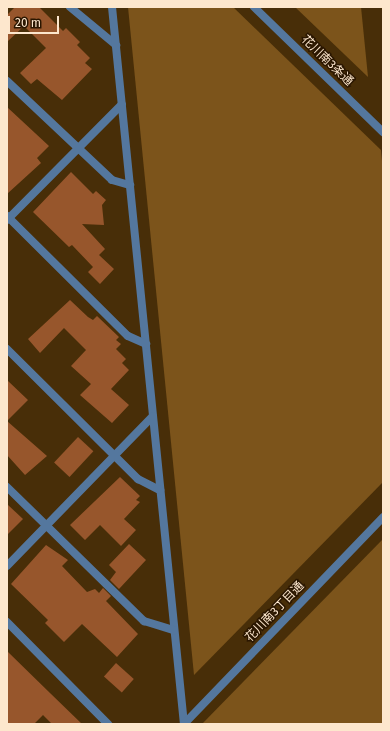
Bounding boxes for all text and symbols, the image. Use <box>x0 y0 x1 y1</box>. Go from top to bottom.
scale bar <box>10 8 61 34</box>
text: 20 m <box>15 16 41 30</box>
street label: 花川南3条通 <box>298 33 356 89</box>
street label: 花川南3丁目通 <box>243 579 307 645</box>

